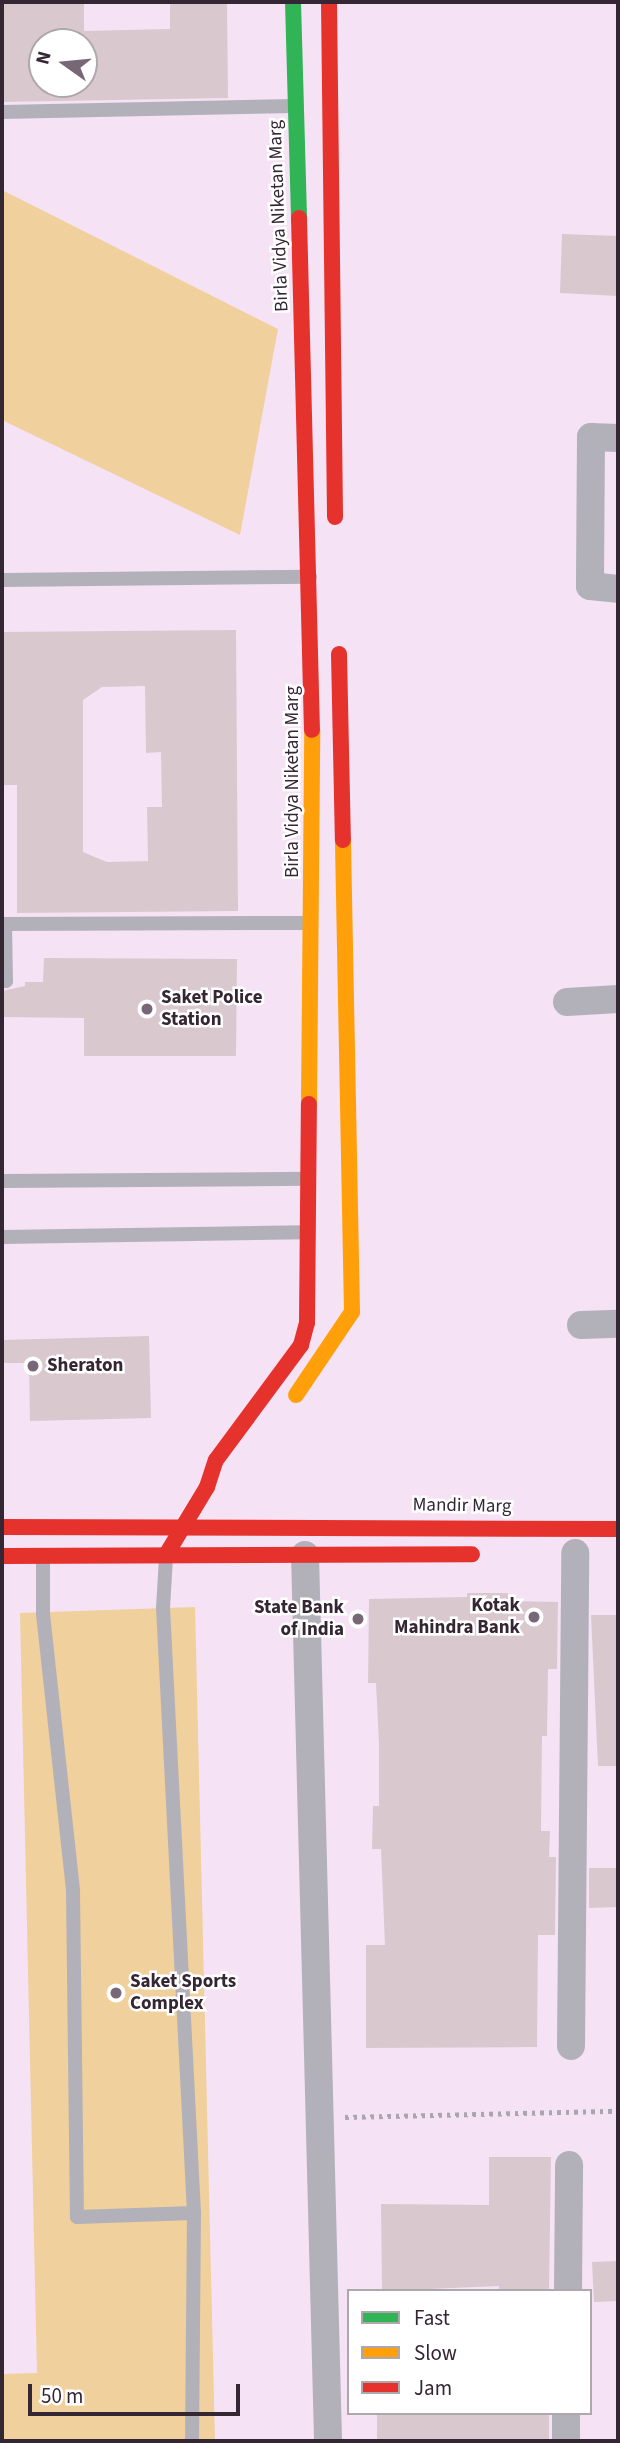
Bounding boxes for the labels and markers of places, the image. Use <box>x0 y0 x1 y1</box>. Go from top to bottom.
place label: Saket Police Station <box>161 987 263 1031</box>
marker: Saket Police Station <box>139 1001 155 1017</box>
place label: Sheraton <box>47 1355 123 1377</box>
marker: Sheraton <box>25 1358 41 1374</box>
place label: Kotak Mahindra Bank <box>394 1595 520 1639</box>
place label: State Bank of India <box>254 1597 344 1641</box>
marker: Kotak Mahindra Bank <box>526 1609 542 1625</box>
marker: State Bank of India <box>350 1611 366 1627</box>
place label: Saket Sports Complex <box>130 1971 236 2015</box>
marker: Saket Sports Complex <box>108 1985 124 2001</box>

